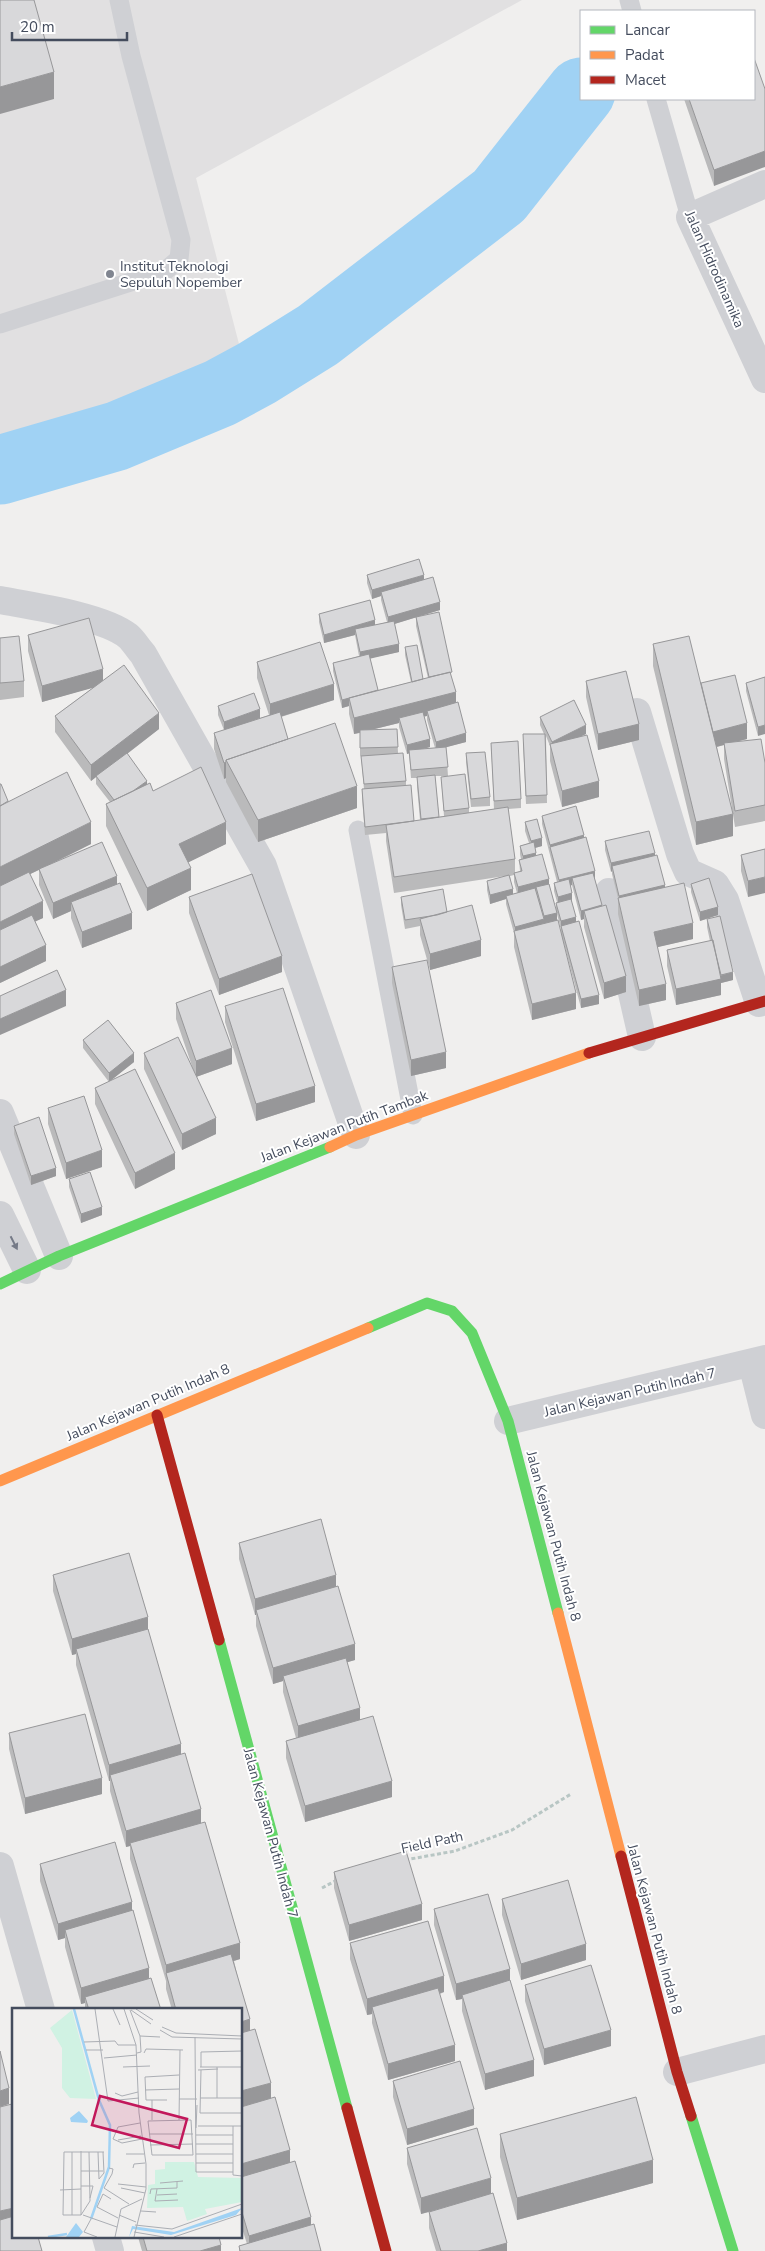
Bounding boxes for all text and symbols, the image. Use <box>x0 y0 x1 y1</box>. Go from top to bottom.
scale bar <box>12 10 128 42</box>
legend <box>580 10 755 100</box>
text: 20 m <box>20 17 55 37</box>
text: Lancar <box>625 20 670 40</box>
text: Padat <box>625 45 665 65</box>
text: Macet <box>625 70 667 90</box>
street label: Jalan Hidrodinamika <box>680 207 749 331</box>
place label: Institut Teknologi Sepuluh Nopember <box>120 257 242 292</box>
marker: Institut Teknologi Sepuluh Nopember <box>104 268 116 280</box>
street label: Jalan Kejawan Putih Tambak <box>257 1085 432 1168</box>
one-way arrow <box>10 1236 18 1250</box>
street label: Jalan Kejawan Putih Indah 8 <box>63 1359 233 1446</box>
street label: Jalan Kejawan Putih Indah 7 <box>541 1363 718 1422</box>
street label: Jalan Kejawan Putih Indah 8 <box>521 1448 585 1623</box>
street label: Jalan Kejawan Putih Indah 7 <box>238 1745 302 1920</box>
street label: Field Path <box>399 1827 465 1858</box>
street label: Jalan Kejawan Putih Indah 8 <box>622 1841 686 2016</box>
inset map <box>12 2008 242 2238</box>

